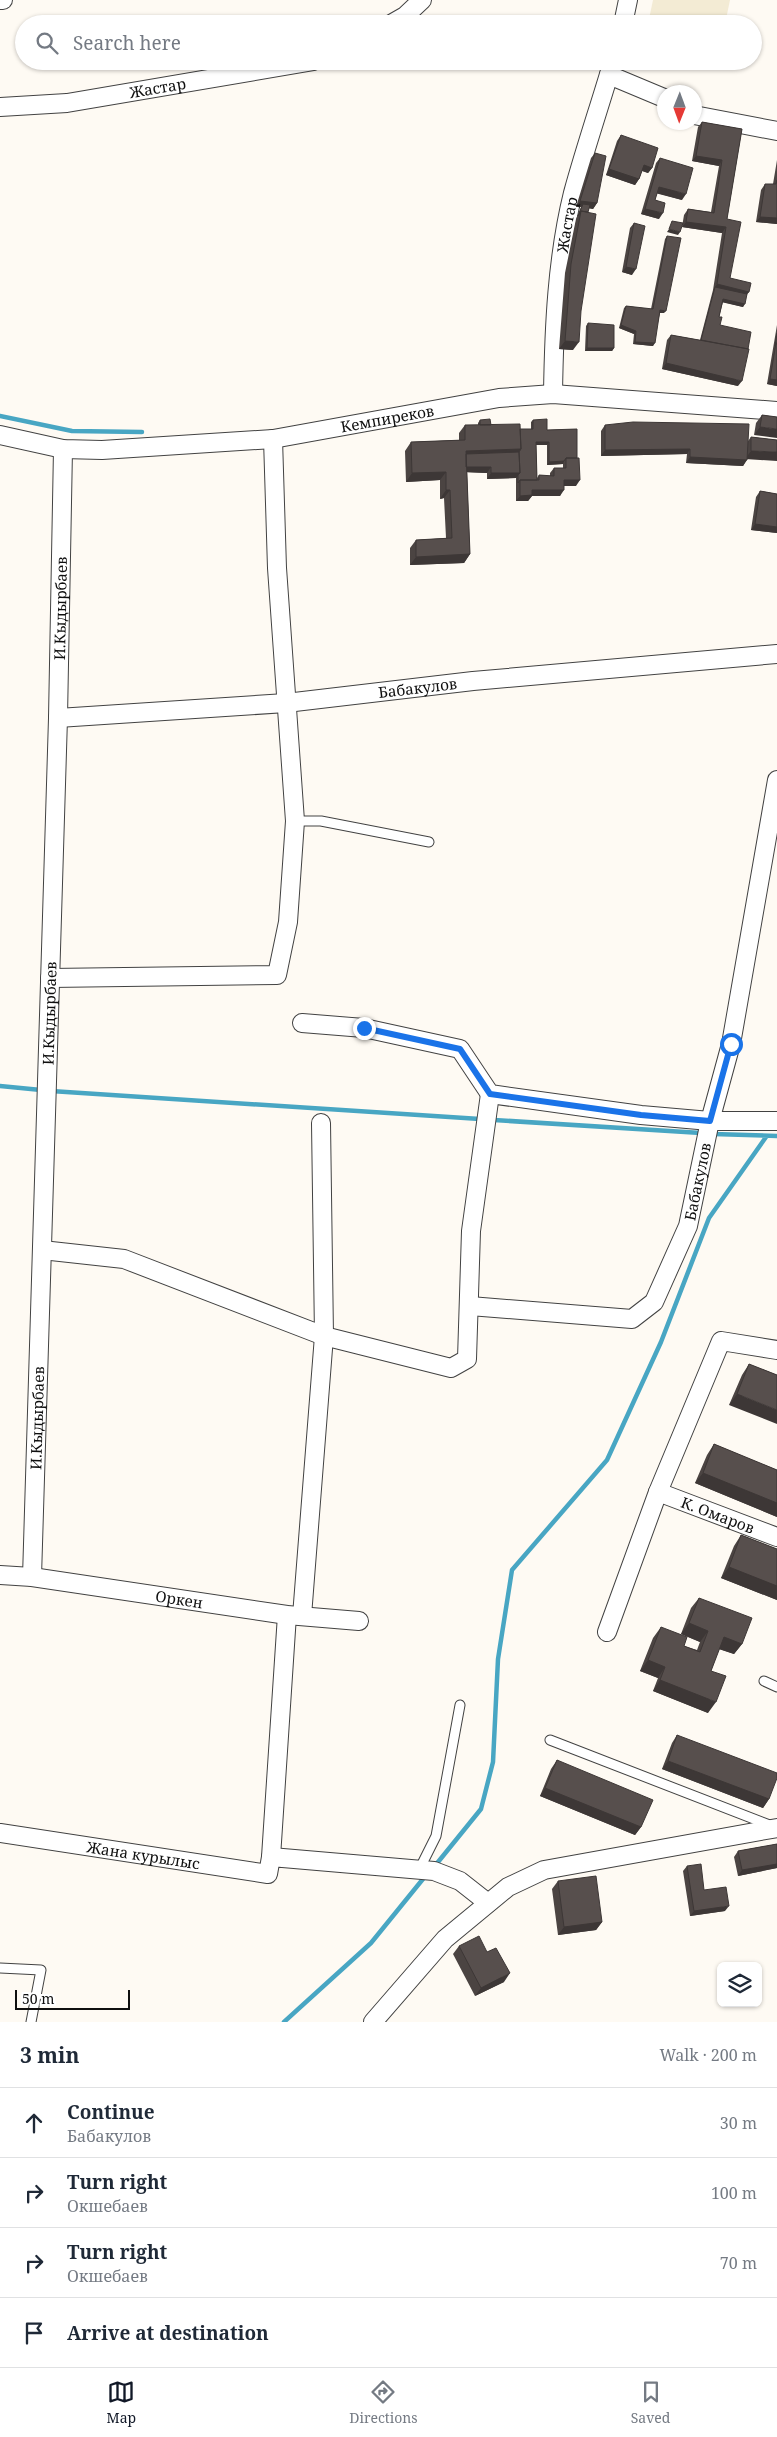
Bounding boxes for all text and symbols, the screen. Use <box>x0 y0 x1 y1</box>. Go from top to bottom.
search box <box>15 15 762 70</box>
icon: search <box>33 29 61 57</box>
text: Search here <box>73 30 181 56</box>
street label: Жастар <box>127 73 187 102</box>
north arrow <box>657 85 702 130</box>
street label: Жастар <box>552 195 582 255</box>
street label: Кемпиреков <box>339 400 435 437</box>
street label: И.Кыдырбаев <box>49 556 71 660</box>
street label: Бабакулов <box>377 673 458 702</box>
street label: И.Кыдырбаев <box>38 961 61 1065</box>
route end <box>353 1017 376 1040</box>
route start <box>720 1033 743 1056</box>
street label: Бабакулов <box>679 1141 715 1222</box>
street label: И.Кыдырбаев <box>25 1366 48 1470</box>
street label: К. Омаров <box>678 1492 757 1538</box>
street label: Оркен <box>154 1586 204 1612</box>
street label: Жана курылыс <box>84 1836 201 1873</box>
map controls <box>717 1962 762 2007</box>
button: layers <box>717 1962 762 2007</box>
scale bar <box>15 1987 130 2010</box>
text: 50 m <box>22 1989 55 2008</box>
text: 3 min <box>20 2041 79 2069</box>
text: Walk · 200 m <box>660 2044 757 2066</box>
text: Continue <box>67 2099 155 2125</box>
icon: ahead <box>20 2109 48 2137</box>
text: 30 m <box>720 2112 757 2134</box>
text: Бабакулов <box>67 2125 151 2147</box>
text: Turn right <box>67 2169 167 2195</box>
icon: right <box>20 2179 48 2207</box>
text: 100 m <box>711 2182 757 2204</box>
text: Окшебаев <box>67 2195 148 2217</box>
text: Turn right <box>67 2239 167 2265</box>
icon: right <box>20 2249 48 2277</box>
text: 70 m <box>720 2252 757 2274</box>
text: Окшебаев <box>67 2265 148 2287</box>
icon: arrive <box>20 2319 48 2347</box>
text: Arrive at destination <box>67 2320 269 2346</box>
tab: Map <box>107 2378 136 2427</box>
tab: Directions <box>349 2378 418 2427</box>
tab: Saved <box>631 2378 670 2427</box>

